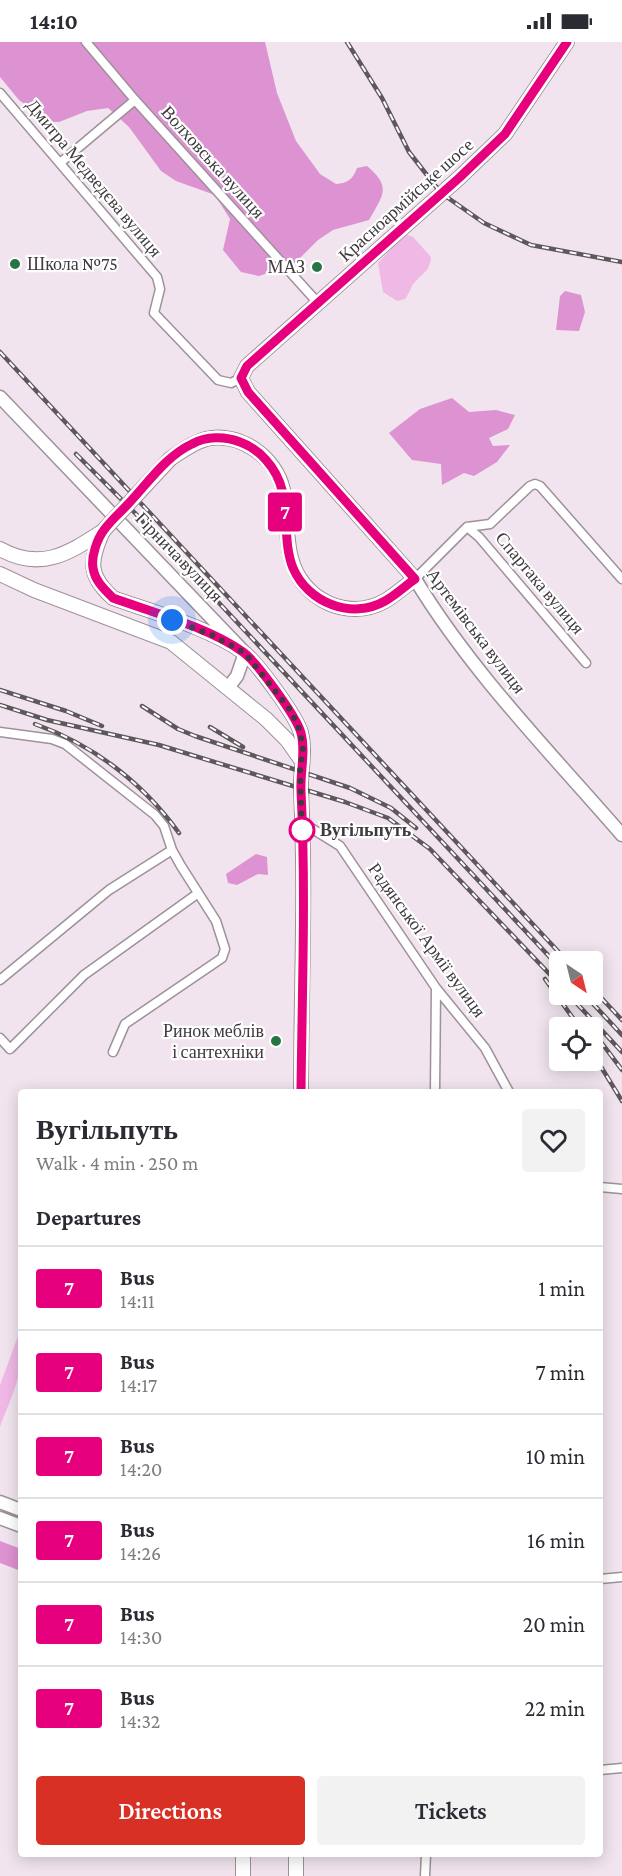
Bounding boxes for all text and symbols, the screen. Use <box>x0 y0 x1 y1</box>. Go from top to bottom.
text: 14:10 <box>30 9 78 34</box>
street label: Дмитра Медведєва вулиця <box>22 95 166 261</box>
street label: Волховська вулиця <box>157 102 269 222</box>
street label: Красноармійське шосе <box>335 134 477 266</box>
place label: Школа №75 <box>27 254 118 274</box>
marker: Школа №75 <box>8 257 22 271</box>
place label: МАЗ <box>267 257 305 277</box>
marker: МАЗ <box>310 260 324 274</box>
line badge: 7 <box>266 492 304 532</box>
text: 7 <box>280 500 290 524</box>
street label: Гірнича вулиця <box>131 508 227 606</box>
street label: Спартака вулиця <box>492 528 588 638</box>
street label: Артемівська вулиця <box>423 565 529 697</box>
your location <box>157 605 187 635</box>
marker: Вугільпуть <box>289 817 315 843</box>
place label: Вугільпуть <box>320 820 412 840</box>
street label: Радянської Армії вулиця <box>364 859 490 1021</box>
north arrow <box>549 951 603 1005</box>
map controls <box>549 951 603 1071</box>
button: locate <box>549 1017 603 1071</box>
place label: Ринок меблів і сантехніки <box>163 1021 264 1062</box>
marker: Ринок меблів і сантехніки <box>269 1034 283 1048</box>
button: heart <box>522 1109 585 1172</box>
text: Вугільпуть <box>36 1114 178 1145</box>
text: Walk · 4 min · 250 m <box>36 1152 198 1174</box>
text: Departures <box>36 1205 141 1230</box>
text: Bus <box>120 1265 154 1290</box>
text: 7 <box>64 1276 74 1300</box>
text: 1 min <box>538 1276 585 1301</box>
text: 14:11 <box>120 1290 155 1312</box>
text: Bus <box>120 1349 154 1374</box>
text: 7 <box>64 1360 74 1384</box>
text: 7 min <box>535 1360 585 1385</box>
text: 14:17 <box>120 1374 157 1396</box>
text: Bus <box>120 1433 154 1458</box>
text: 7 <box>64 1444 74 1468</box>
text: 10 min <box>526 1444 585 1469</box>
text: 14:20 <box>120 1458 162 1480</box>
text: Bus <box>120 1517 154 1542</box>
text: 7 <box>64 1528 74 1552</box>
text: 16 min <box>527 1528 585 1553</box>
text: 14:26 <box>120 1542 161 1564</box>
text: Bus <box>120 1601 154 1626</box>
text: 7 <box>64 1612 74 1636</box>
text: 20 min <box>523 1612 585 1637</box>
text: 14:30 <box>120 1626 162 1648</box>
text: Bus <box>120 1685 154 1710</box>
text: 7 <box>64 1696 74 1720</box>
text: 22 min <box>525 1696 585 1721</box>
text: 14:32 <box>120 1710 160 1732</box>
button: Directions <box>36 1776 305 1845</box>
button: Tickets <box>317 1776 585 1845</box>

